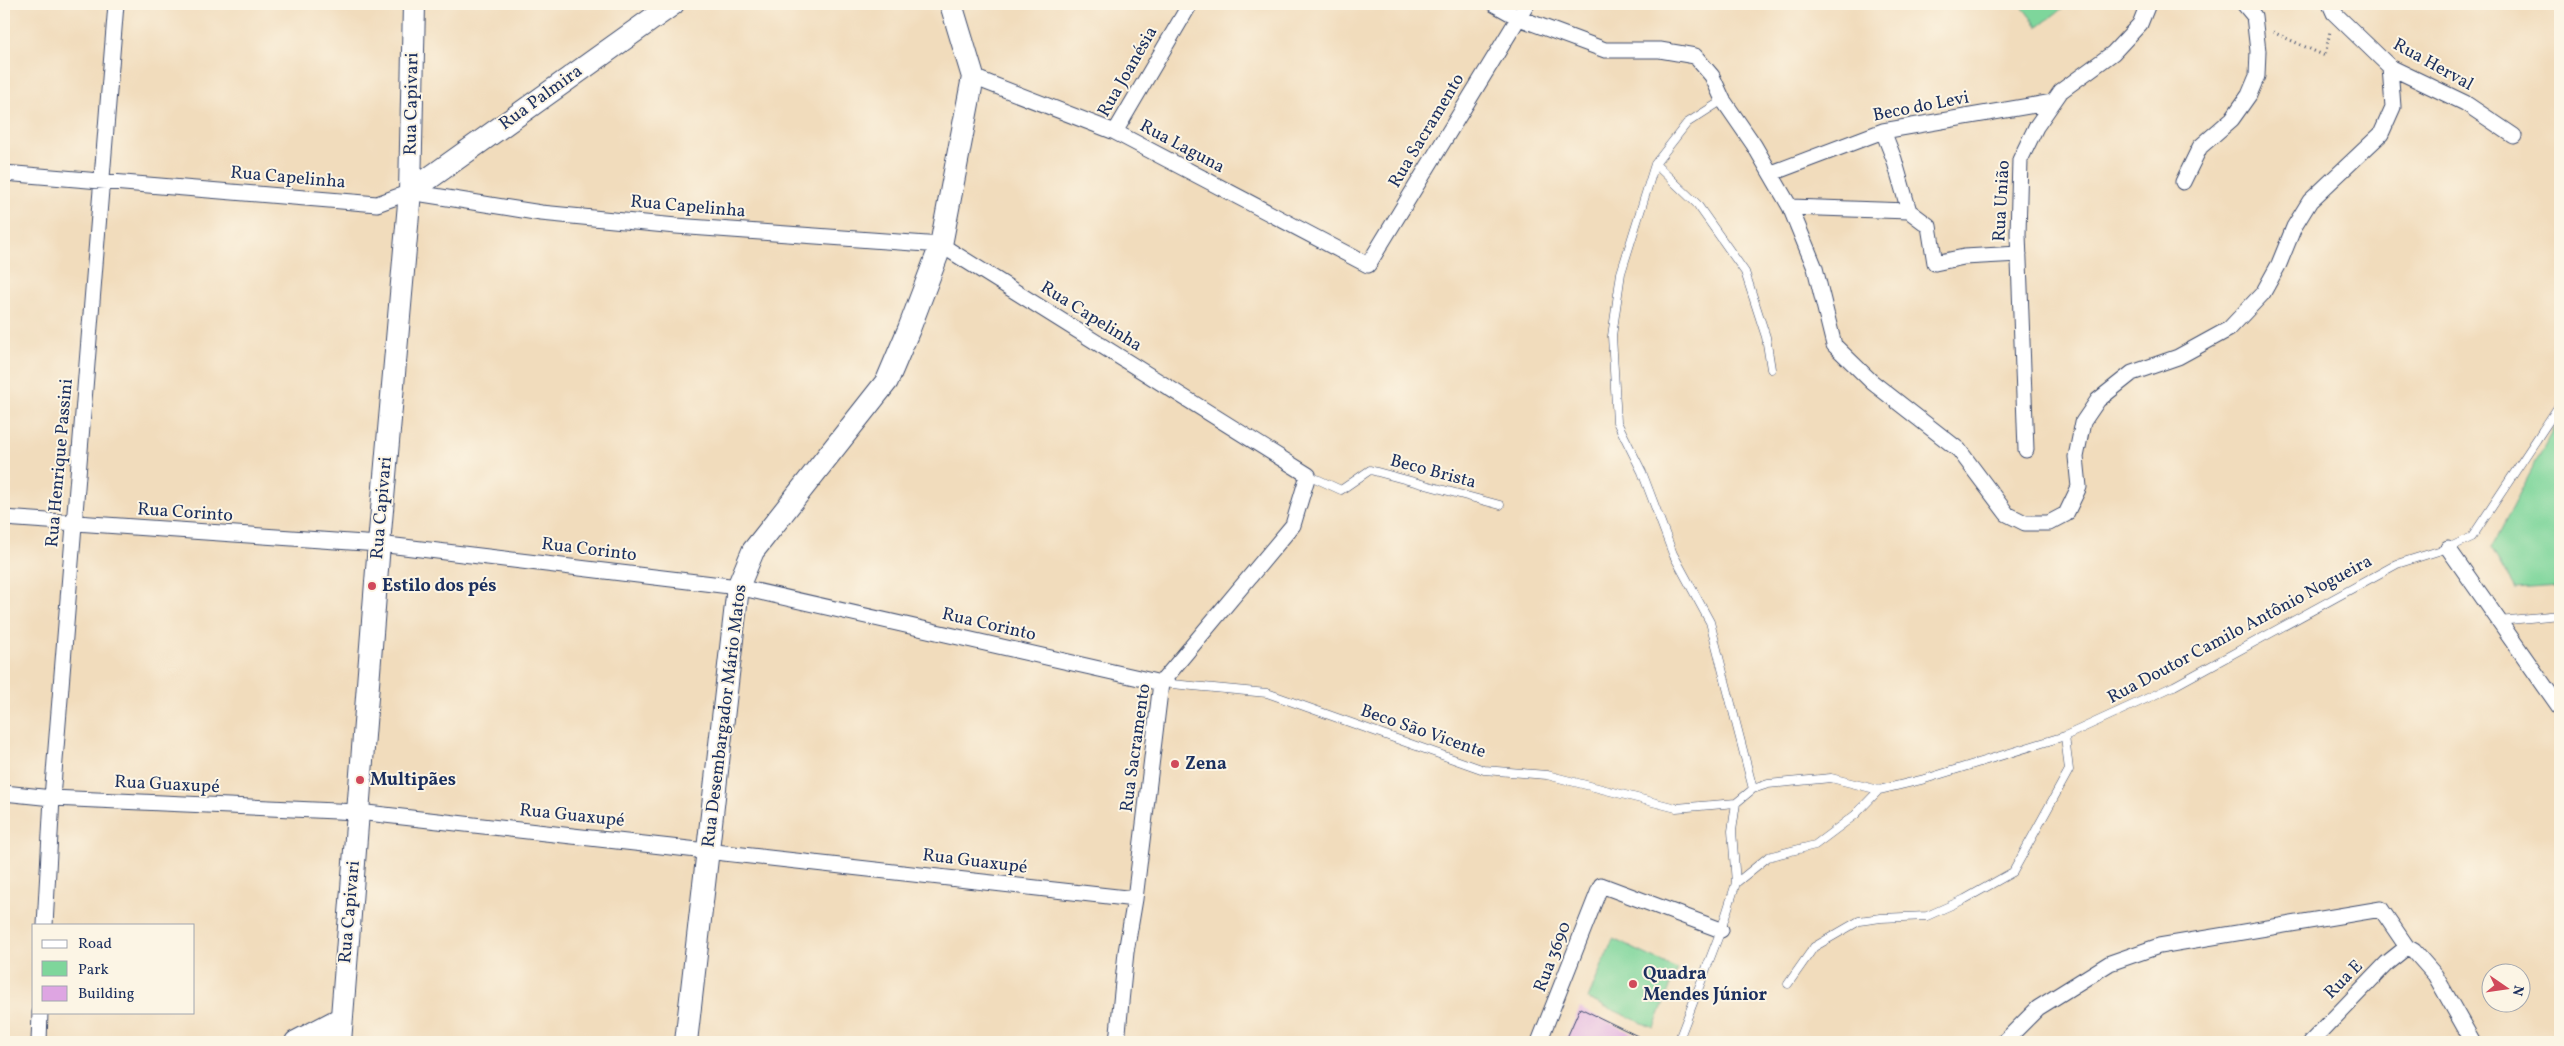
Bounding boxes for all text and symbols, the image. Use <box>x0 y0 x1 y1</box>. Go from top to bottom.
street label: Rua Joanésia <box>1092 22 1164 122</box>
street label: Rua Herval <box>2388 33 2478 97</box>
street label: Rua Capivari <box>399 52 425 156</box>
street label: Rua Palmira <box>494 59 588 137</box>
street label: Rua Sacramento <box>1383 69 1471 193</box>
street label: Beco do Levi <box>1871 85 1971 129</box>
street label: Rua Laguna <box>1135 114 1229 180</box>
street label: Rua União <box>1987 159 2017 243</box>
street label: Rua Capelinha <box>229 160 347 196</box>
street label: Rua Capelinha <box>629 189 747 225</box>
street label: Rua Capelinha <box>1035 276 1147 358</box>
street label: Rua Henrique Passini <box>40 378 80 548</box>
street label: Beco Brista <box>1387 449 1479 495</box>
street label: Rua Capivari <box>365 456 399 560</box>
street label: Rua Corinto <box>136 497 234 529</box>
street label: Rua Corinto <box>540 532 638 568</box>
street label: Rua Doutor Camilo Antônio Nogueira <box>2103 549 2377 711</box>
place label: Estilo dos pés <box>382 574 497 599</box>
marker: Estilo dos pés <box>366 580 378 592</box>
street label: Rua Desembargador Mário Matos <box>696 583 754 849</box>
street label: Rua Corinto <box>940 602 1038 648</box>
street label: Rua Sacramento <box>1115 682 1157 814</box>
street label: Beco São Vicente <box>1357 699 1489 765</box>
place label: Zena <box>1185 752 1227 777</box>
marker: Zena <box>1169 758 1181 770</box>
place label: Multipães <box>370 768 456 793</box>
street label: Rua Guaxupé <box>114 770 220 800</box>
marker: Multipães <box>354 774 366 786</box>
street label: Rua Guaxupé <box>518 798 626 834</box>
street label: Rua Guaxupé <box>921 843 1029 881</box>
street label: Rua Capivari <box>333 860 367 964</box>
street label: Rua 3690 <box>1528 918 1578 996</box>
legend <box>32 924 195 1014</box>
text: Road <box>78 934 112 955</box>
street label: Rua E <box>2319 955 2369 1005</box>
text: Park <box>78 960 109 981</box>
place label: Quadra Mendes Júnior <box>1643 962 1768 1008</box>
north arrow <box>2482 964 2532 1014</box>
marker: Quadra Mendes Júnior <box>1627 978 1639 990</box>
text: N <box>2507 983 2528 998</box>
text: Building <box>78 984 135 1005</box>

